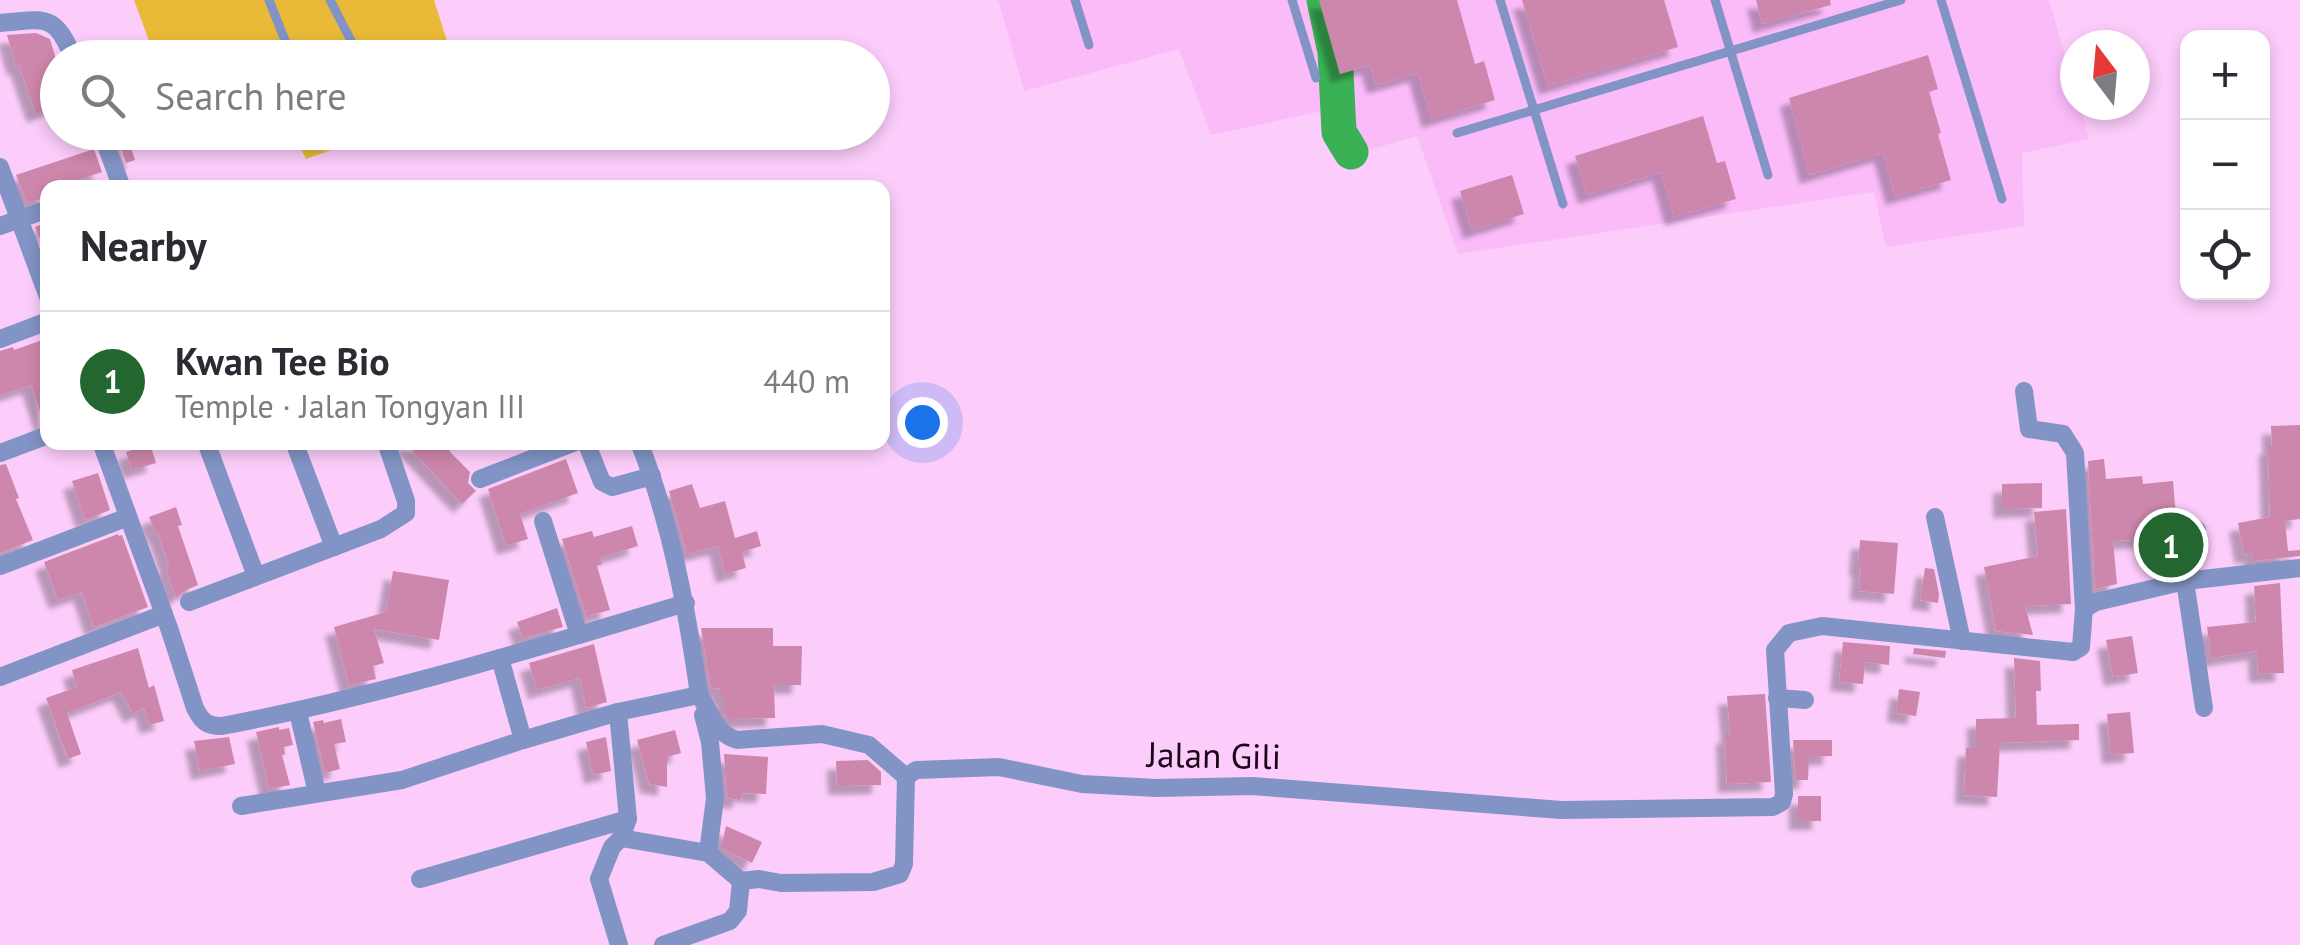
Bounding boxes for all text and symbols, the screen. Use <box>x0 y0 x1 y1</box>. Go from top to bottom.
north arrow <box>2060 30 2150 120</box>
map controls <box>2180 30 2270 300</box>
button: + <box>2180 30 2270 120</box>
search box <box>40 40 890 150</box>
icon: search <box>75 68 130 123</box>
text: Search here <box>155 71 347 120</box>
button: − <box>2180 120 2270 210</box>
button: locate <box>2180 210 2270 300</box>
text: Nearby <box>80 218 207 273</box>
text: Kwan Tee Bio <box>175 336 390 385</box>
text: 1 <box>103 360 122 402</box>
text: 440 m <box>763 360 850 402</box>
text: Temple · Jalan Tongyan III <box>175 385 525 427</box>
your location <box>897 397 948 448</box>
pin: 1 <box>2138 508 2204 582</box>
street label: Jalan Gili <box>1145 731 1281 779</box>

